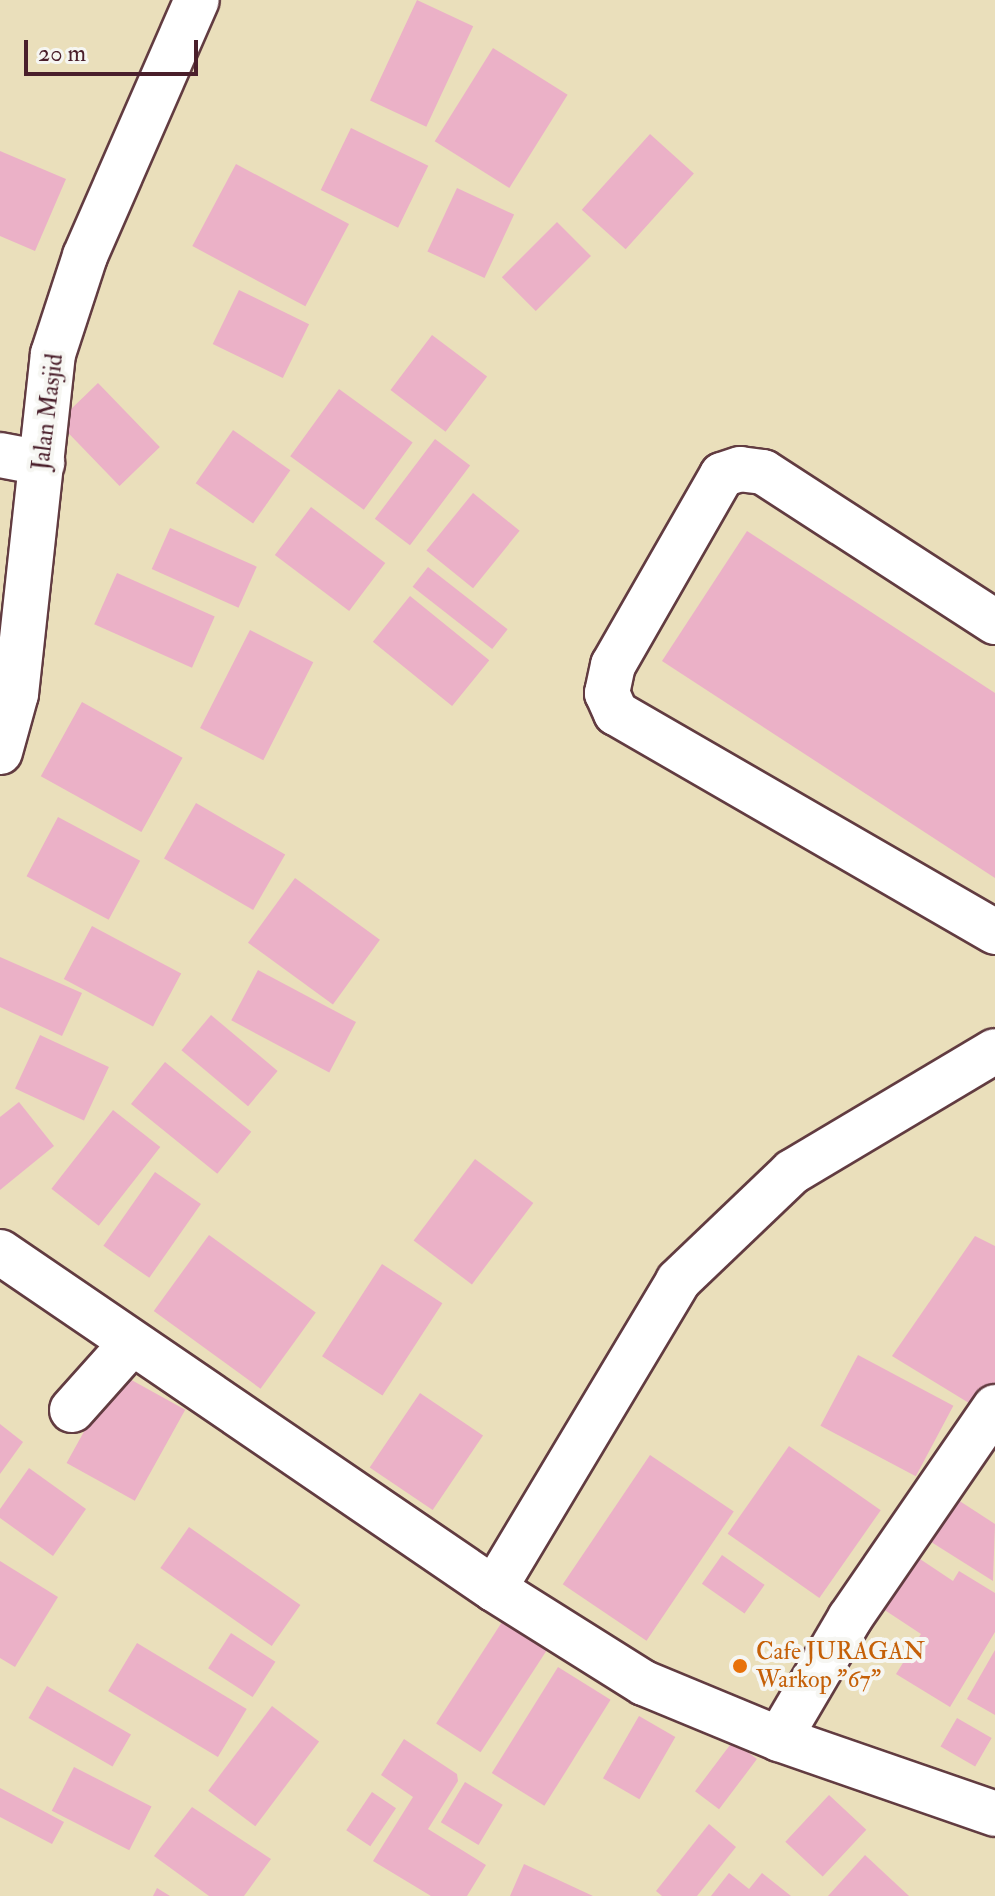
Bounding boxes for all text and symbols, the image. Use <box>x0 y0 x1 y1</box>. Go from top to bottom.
scale bar <box>28 24 202 74</box>
text: 20 m <box>38 38 86 69</box>
street label: Jalan Masjid <box>27 352 69 472</box>
place label: Cafe JURAGAN Warkop "67" <box>756 1638 925 1694</box>
marker: Cafe JURAGAN Warkop "67" <box>731 1657 749 1675</box>

